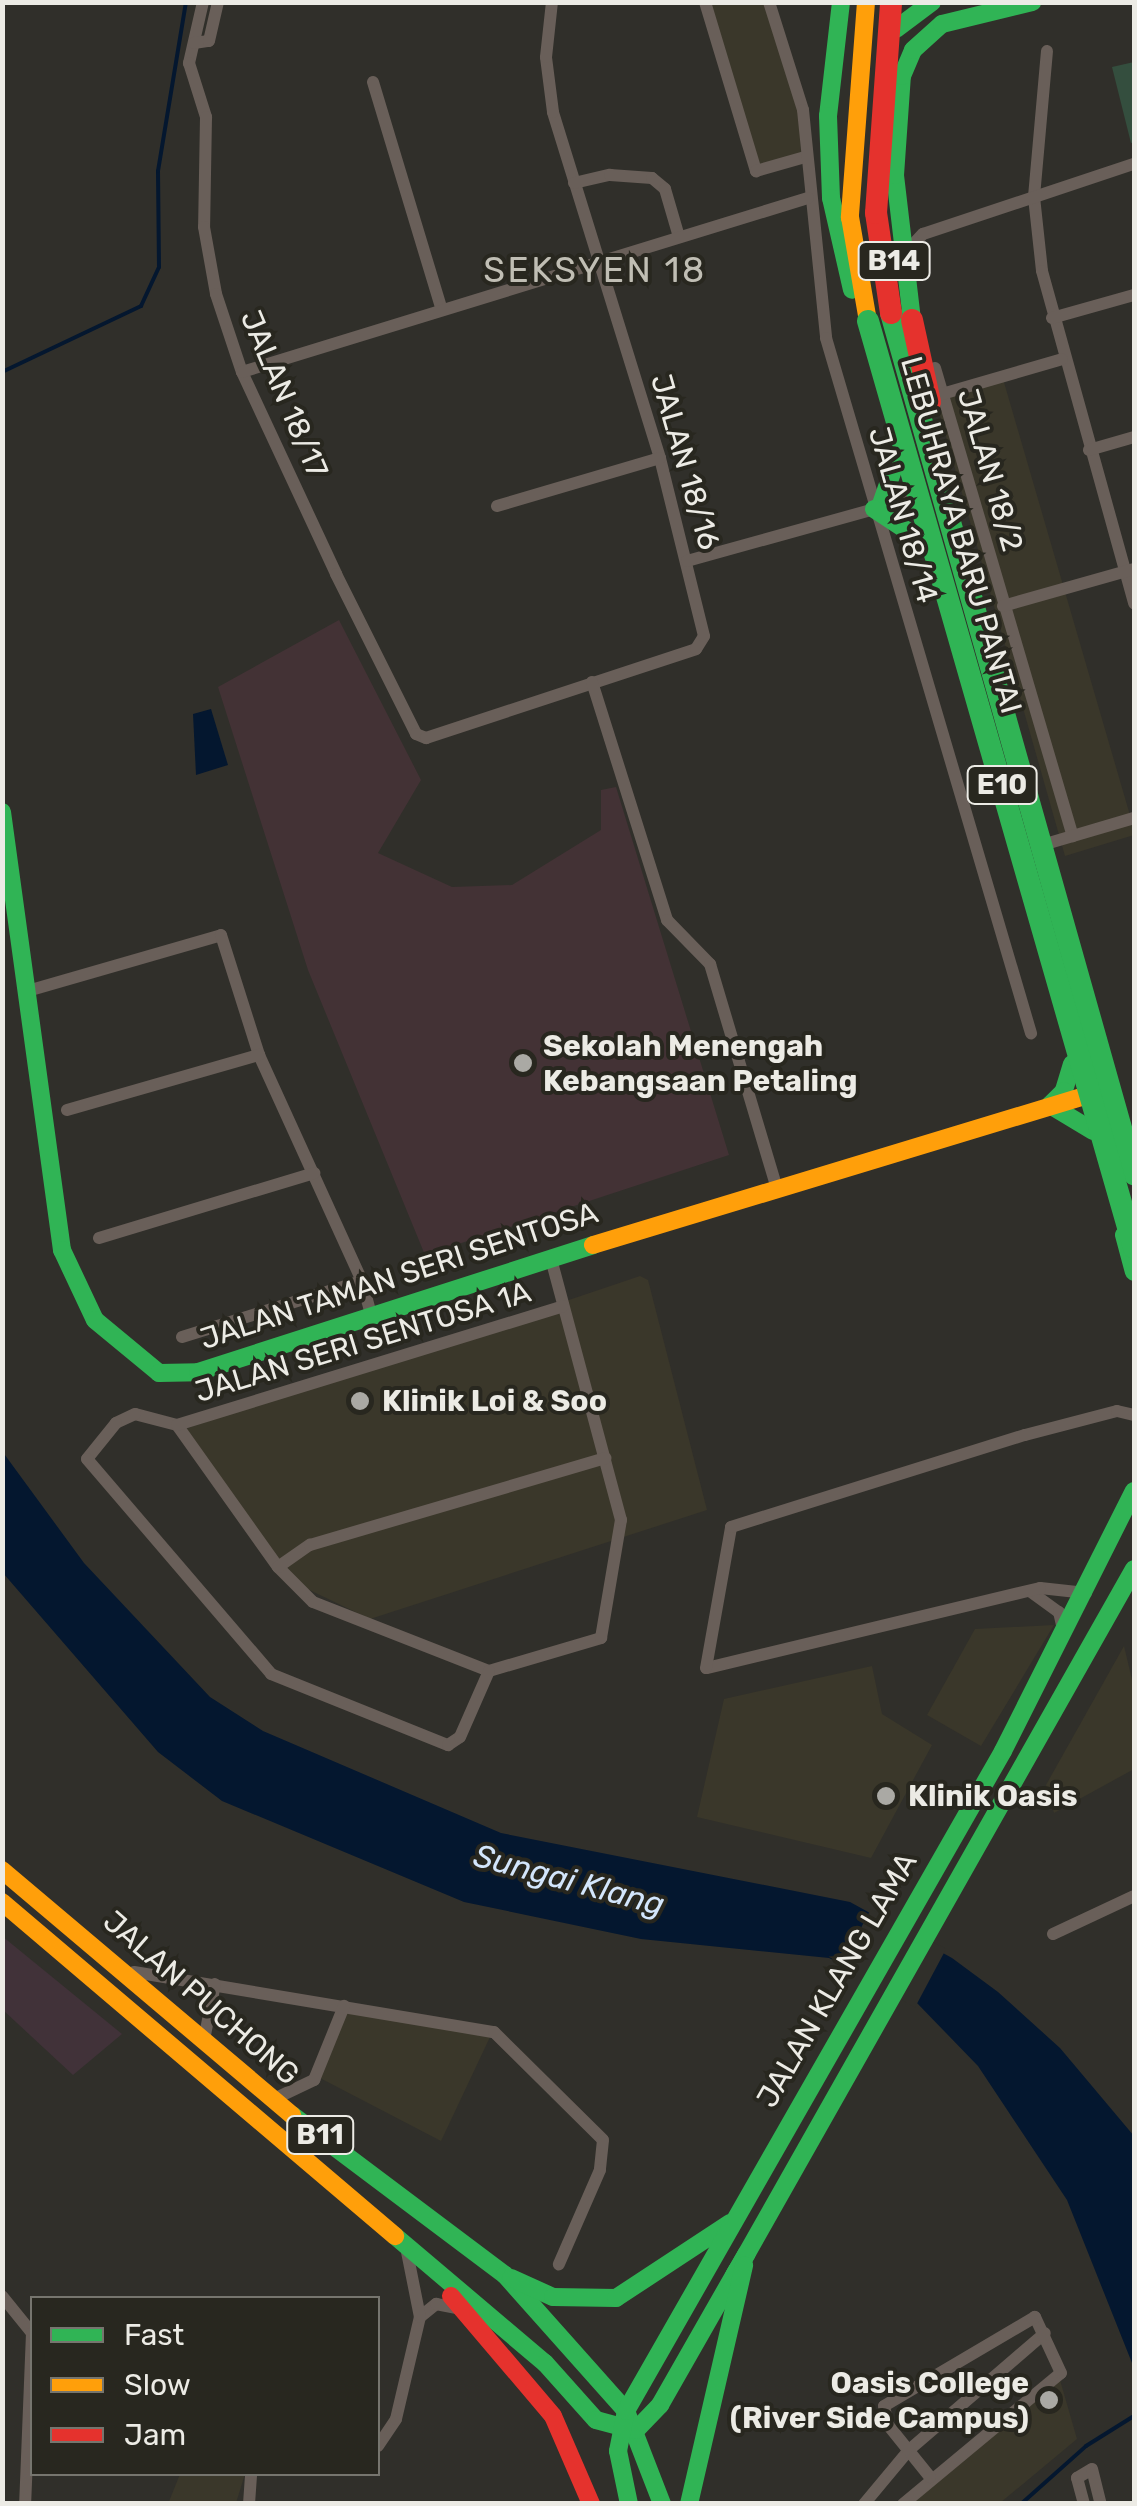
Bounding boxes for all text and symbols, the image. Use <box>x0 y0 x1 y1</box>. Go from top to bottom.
road number: B14 <box>856 238 932 284</box>
district label: SEKSYEN 18 <box>483 249 707 291</box>
street label: JALAN 18/17 <box>233 305 335 483</box>
street label: LEBUHRAYA BARU PANTAI <box>893 352 1029 718</box>
street label: JALAN 18/16 <box>643 370 727 554</box>
street label: JALAN 18/2 <box>950 385 1030 555</box>
street label: JALAN 18/14 <box>861 423 945 607</box>
road number: E10 <box>964 762 1040 808</box>
place label: Sekolah Menengah Kebangsaan Petaling <box>543 1028 858 1098</box>
marker: Sekolah Menengah Kebangsaan Petaling <box>512 1052 534 1074</box>
street label: JALAN TAMAN SERI SENTOSA <box>195 1195 603 1357</box>
street label: JALAN SERI SENTOSA 1A <box>191 1274 535 1410</box>
place label: Klinik Loi & Soo <box>382 1383 607 1419</box>
marker: Klinik Loi & Soo <box>347 1388 373 1414</box>
place label: Klinik Oasis <box>908 1778 1078 1814</box>
marker: Klinik Oasis <box>873 1783 899 1809</box>
water label: Sungai Klang <box>469 1836 669 1924</box>
street label: JALAN KLANG LAMA <box>749 1846 925 2114</box>
street label: JALAN PUCHONG <box>96 1903 306 2093</box>
road number: B11 <box>285 2112 355 2158</box>
legend <box>30 2296 380 2476</box>
text: Fast <box>124 2317 184 2353</box>
place label: Oasis College (River Side Campus) <box>729 2365 1029 2436</box>
text: Slow <box>124 2367 191 2403</box>
marker: Oasis College (River Side Campus) <box>1038 2389 1060 2411</box>
text: Jam <box>124 2417 186 2453</box>

